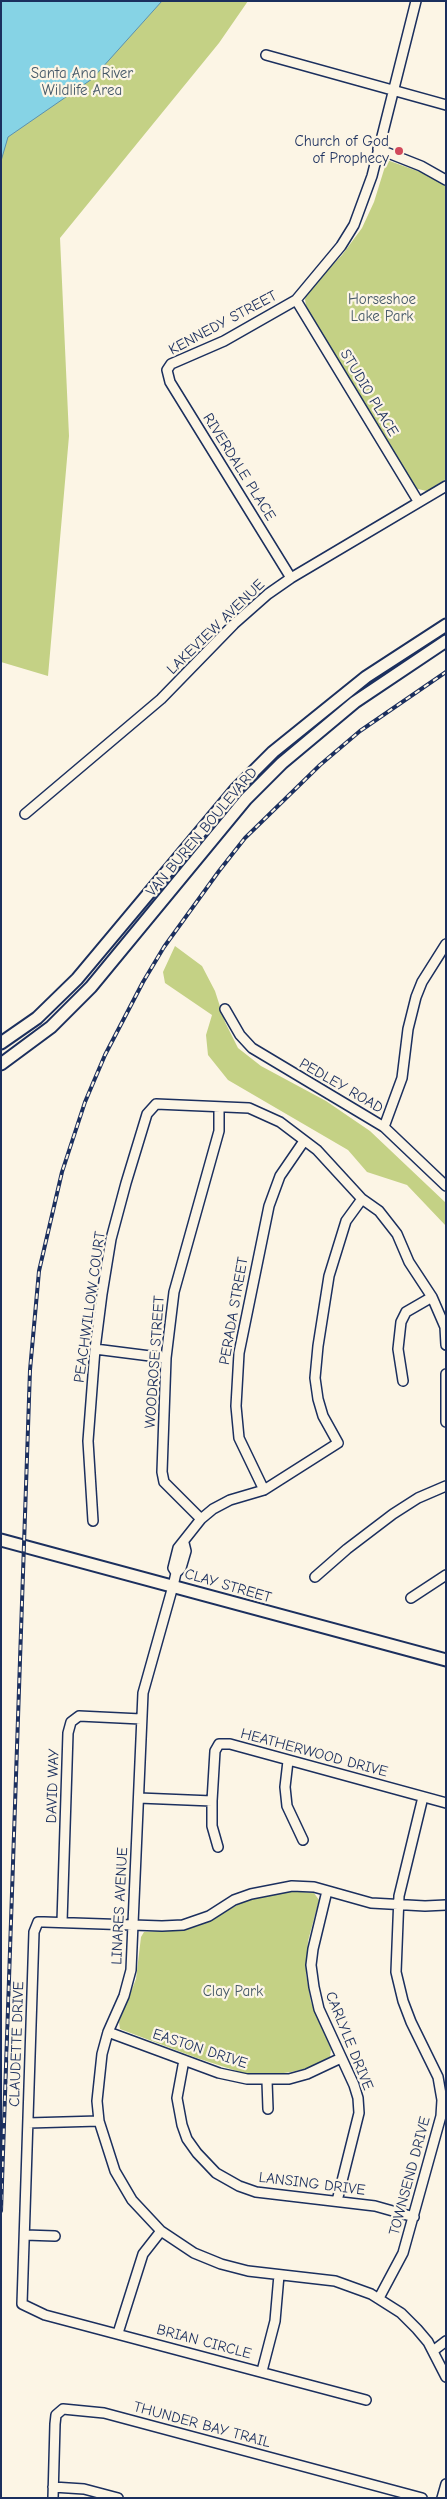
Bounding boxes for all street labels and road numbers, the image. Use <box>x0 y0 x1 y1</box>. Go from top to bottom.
street label: KENNEDY STREET <box>166 287 280 359</box>
street label: STUDIO PLACE <box>336 346 402 440</box>
street label: RIVERDALE PLACE <box>199 410 279 524</box>
street label: LAKEVIEW AVENUE <box>163 576 269 678</box>
street label: VAN BUREN BOULEVARD <box>143 764 261 900</box>
street label: PEDLEY ROAD <box>296 1055 386 1117</box>
street label: PEACHWILLOW COURT <box>70 1230 110 1384</box>
street label: PERADA STREET <box>216 1256 252 1366</box>
street label: WOODROSE STREET <box>141 1295 169 1429</box>
street label: CLAY STREET <box>183 1565 273 1607</box>
street label: HEATHERWOOD DRIVE <box>238 1725 390 1781</box>
street label: DAVID WAY <box>43 1748 63 1824</box>
street label: LINARES AVENUE <box>108 1847 132 1965</box>
street label: CLAUDETTE DRIVE <box>6 1981 28 2107</box>
street label: CARLYLE DRIVE <box>321 1989 377 2093</box>
street label: EASTON DRIVE <box>150 2025 250 2073</box>
street label: TOWNSEND DRIVE <box>385 2115 435 2237</box>
street label: LANSING DRIVE <box>258 2169 366 2199</box>
street label: BRIAN CIRCLE <box>155 2321 253 2363</box>
street label: THUNDER BAY TRAIL <box>131 2398 273 2452</box>

